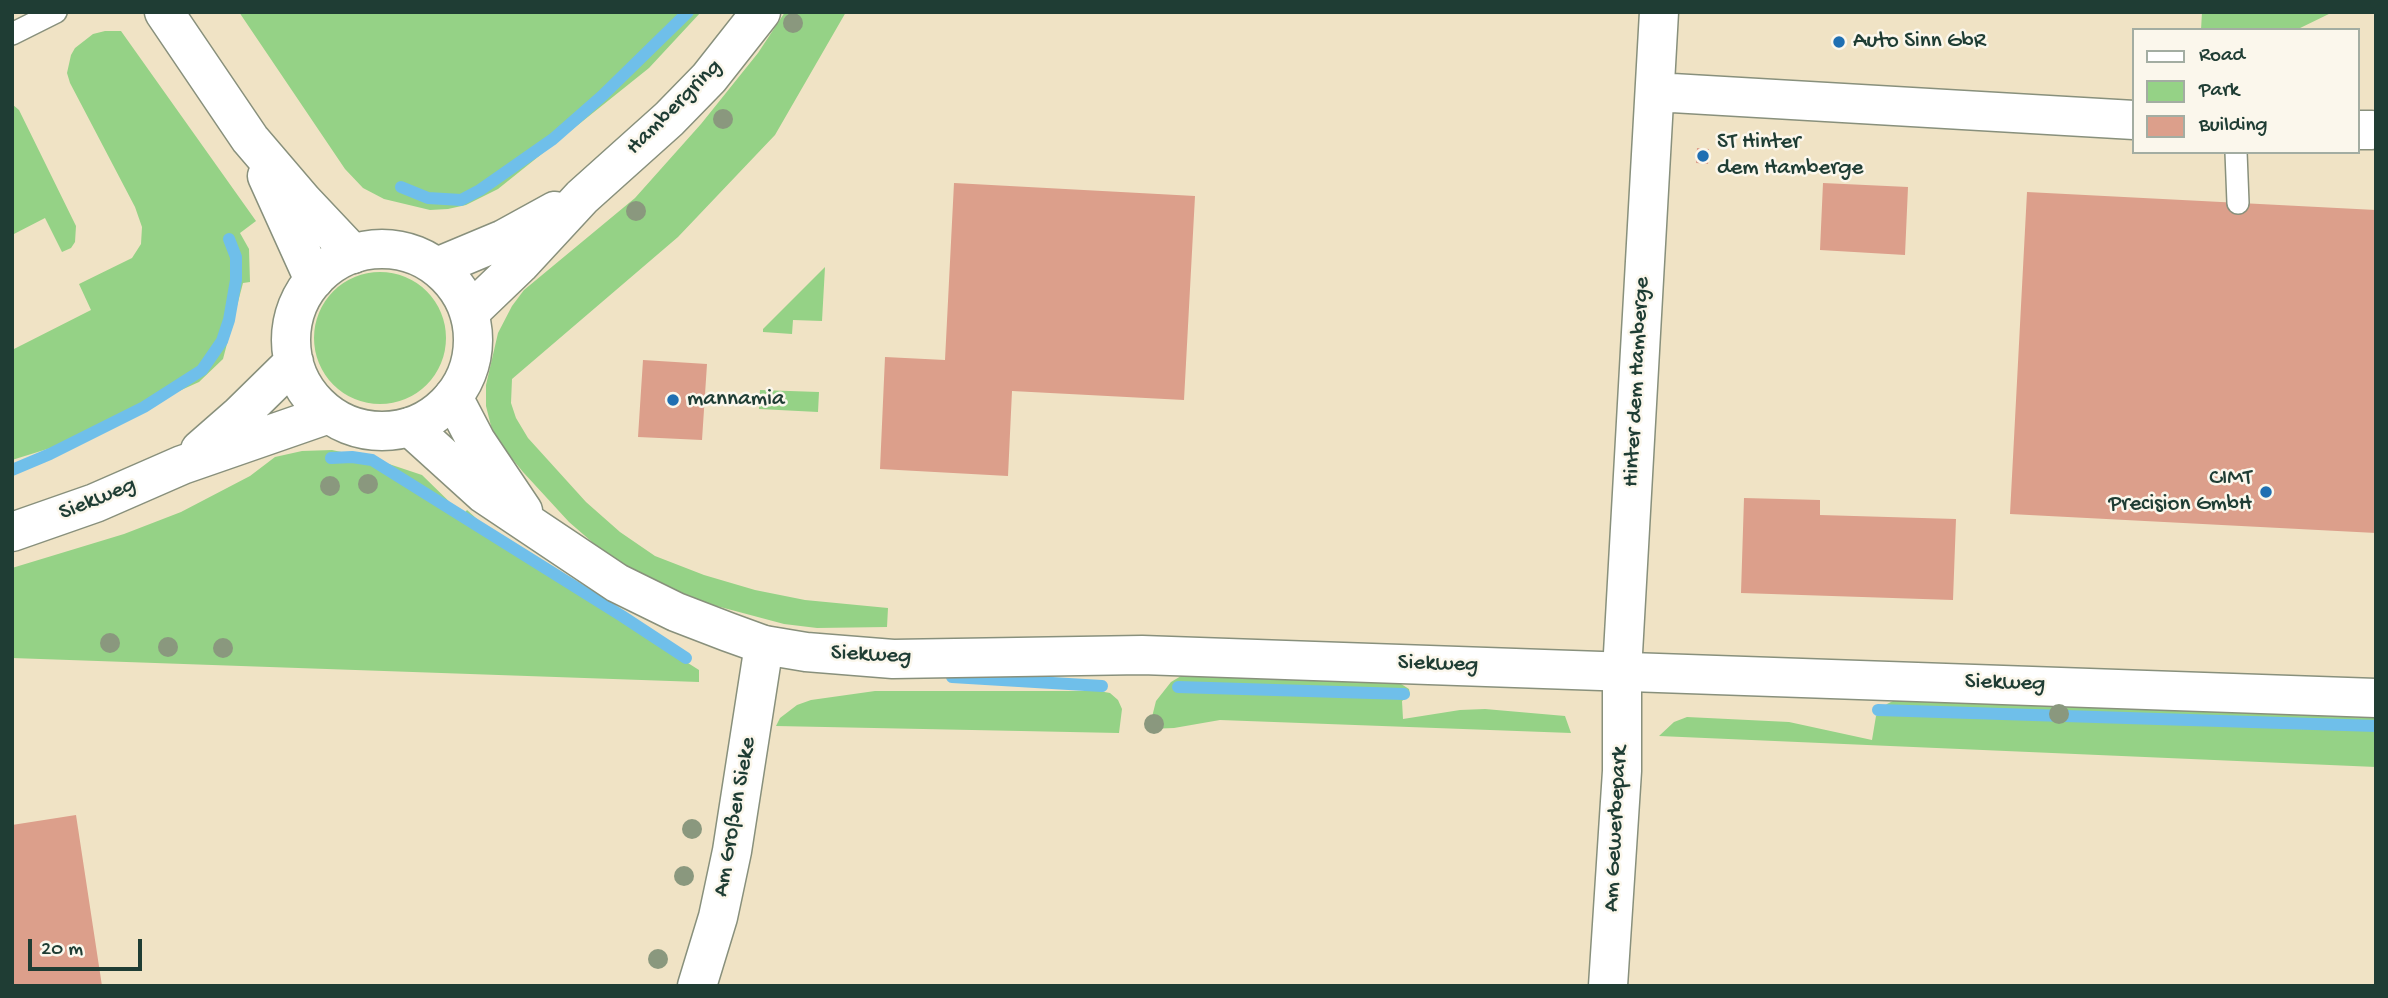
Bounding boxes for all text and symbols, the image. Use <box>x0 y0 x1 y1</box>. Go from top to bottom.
place label: Auto Sinn GbR <box>1853 28 1986 56</box>
legend <box>2132 28 2360 154</box>
marker: Auto Sinn GbR <box>1831 34 1847 50</box>
text: Road <box>2199 44 2245 69</box>
street label: Hambergring <box>621 54 729 162</box>
text: Park <box>2199 79 2239 104</box>
text: Building <box>2199 114 2268 139</box>
place label: ST Hinter dem Hamberge <box>1717 129 1863 183</box>
marker: ST Hinter dem Hamberge <box>1695 148 1711 164</box>
street label: Hinter dem Hamberge <box>1619 276 1657 488</box>
place label: mannamia <box>687 386 785 414</box>
marker: mannamia <box>665 392 681 408</box>
place label: CIMT Precision GmbH <box>2109 465 2252 519</box>
street label: Siekweg <box>55 472 141 528</box>
marker: CIMT Precision GmbH <box>2258 484 2274 500</box>
street label: Siekweg <box>830 640 912 672</box>
street label: Siekweg <box>1397 650 1479 680</box>
street label: Siekweg <box>1964 669 2046 699</box>
street label: Am Großen Sieke <box>708 735 764 899</box>
street label: Am Gewerbepark <box>1599 745 1635 913</box>
scale bar <box>32 925 145 969</box>
text: 20 m <box>41 938 83 963</box>

